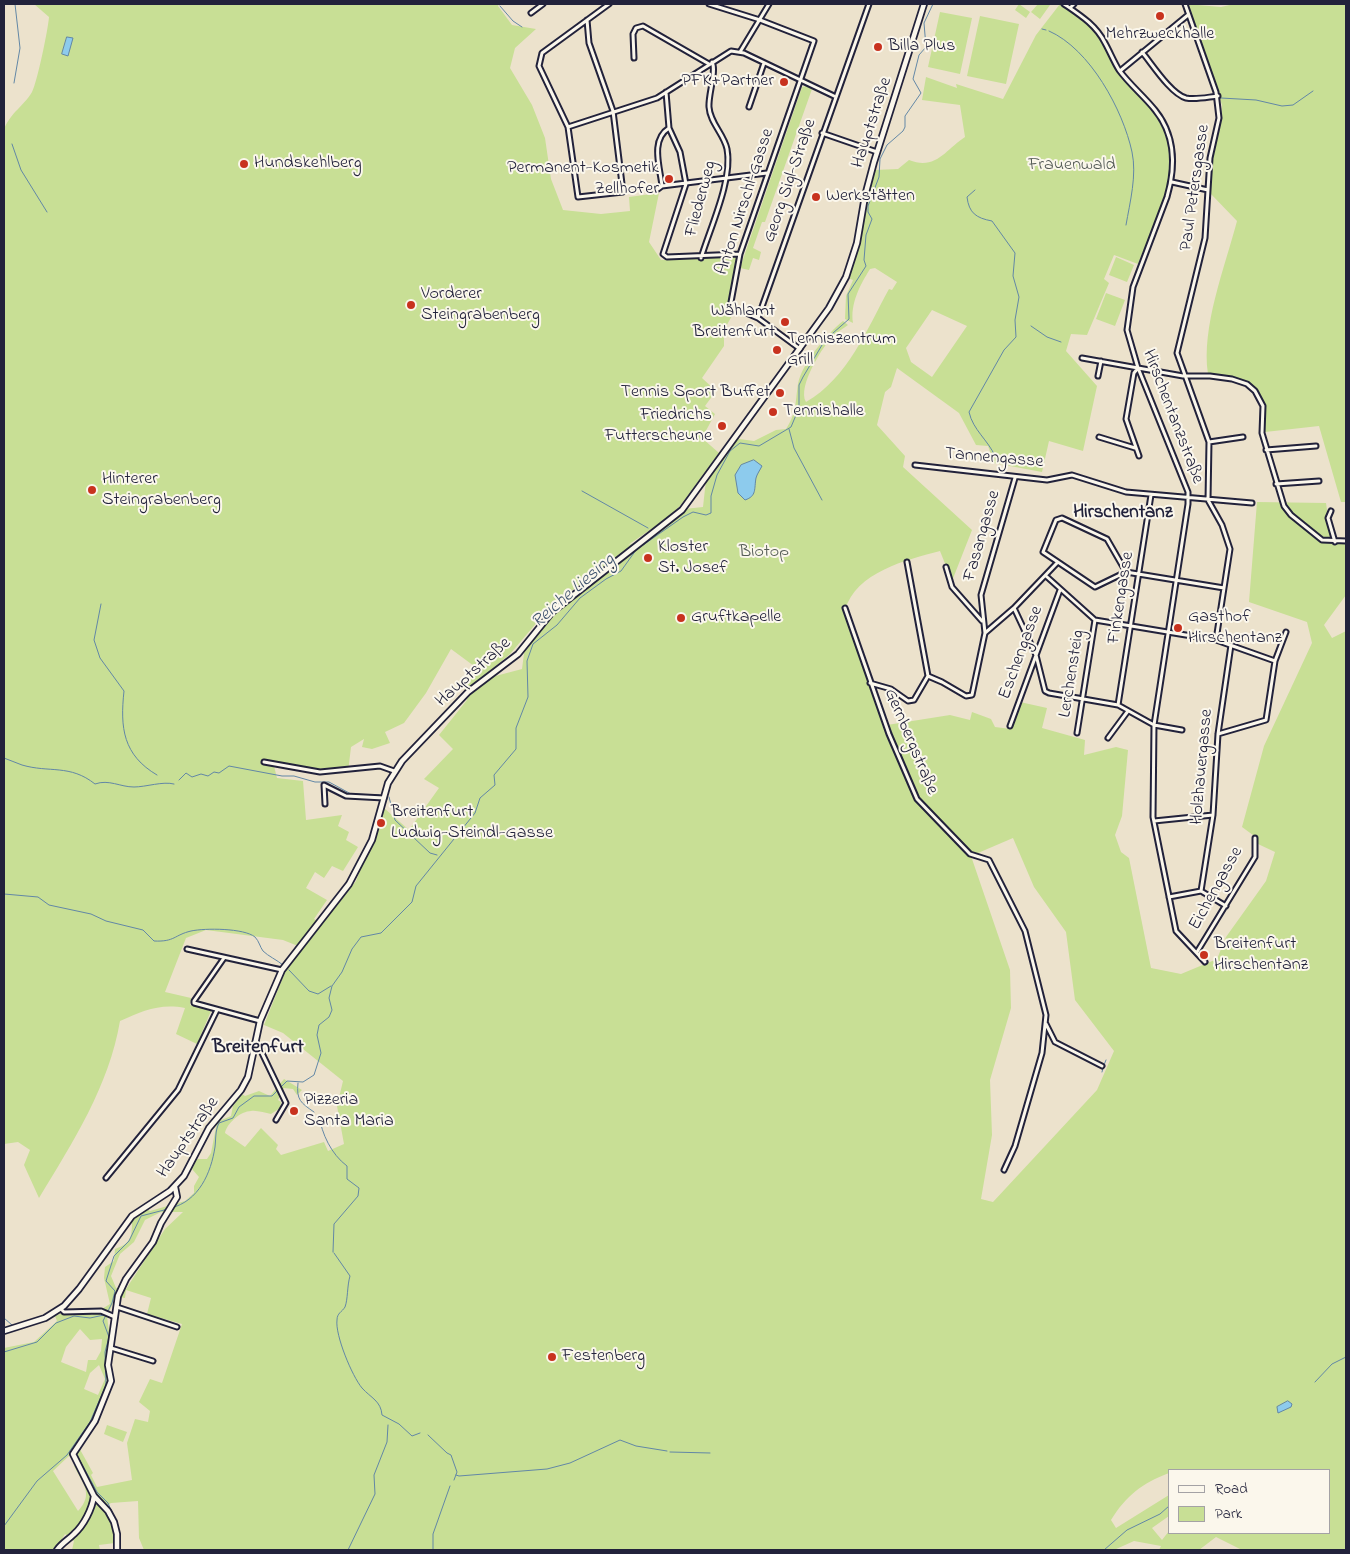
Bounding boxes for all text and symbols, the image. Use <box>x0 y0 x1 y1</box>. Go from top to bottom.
marker: Mehrzweckhalle <box>1154 10 1166 22</box>
place label: Mehrzweckhalle <box>1106 24 1214 46</box>
place label: Billa Plus <box>888 36 955 58</box>
marker: Billa Plus <box>872 41 884 53</box>
place label: PFK+Partner <box>681 71 774 93</box>
street label: Hauptstraße <box>848 75 898 171</box>
marker: PFK+Partner <box>778 76 790 88</box>
street label: Georg Sigl-Straße <box>760 116 822 246</box>
street label: Paul Petersgasse <box>1176 123 1216 253</box>
street label: Anton Nirschl-Gasse <box>712 126 780 278</box>
place label: Hundskehlberg <box>254 153 362 175</box>
park label: Frauenwald <box>1028 155 1116 177</box>
marker: Hundskehlberg <box>238 158 250 170</box>
place label: Permanent-Kosmetik Zellhofer <box>507 158 659 200</box>
street label: Fliederweg <box>682 159 722 239</box>
marker: Permanent-Kosmetik Zellhofer <box>663 173 675 185</box>
place label: Werkstätten <box>826 186 915 208</box>
marker: Werkstätten <box>810 191 822 203</box>
place label: Vorderer Steingrabenberg <box>421 284 540 326</box>
marker: Vorderer Steingrabenberg <box>405 299 417 311</box>
place label: Wählamt Breitenfurt <box>693 301 775 344</box>
marker: Wählamt Breitenfurt <box>779 316 791 328</box>
place label: Tenniszentrum Grill <box>787 329 896 372</box>
marker: Tenniszentrum Grill <box>771 344 783 356</box>
street label: Hirschentanzstraße <box>1136 347 1208 487</box>
place label: Tennis Sport Buffet <box>621 382 770 404</box>
marker: Tennis Sport Buffet <box>774 387 786 399</box>
place label: Tennishalle <box>783 401 864 423</box>
place label: Friedrichs Futterscheune <box>605 405 712 448</box>
marker: Tennishalle <box>767 406 779 418</box>
marker: Friedrichs Futterscheune <box>716 420 728 432</box>
street label: Tannengasse <box>944 444 1044 474</box>
place label: Hinterer Steingrabenberg <box>102 469 221 512</box>
marker: Hinterer Steingrabenberg <box>86 484 98 496</box>
street label: Fasangasse <box>960 488 1006 584</box>
district label: Hirschentanz <box>1073 503 1173 525</box>
place label: Kloster St. Josef <box>658 537 727 580</box>
park label: Biotop <box>739 542 789 564</box>
water label: Reiche Liesing <box>528 550 620 634</box>
street label: Finkengasse <box>1104 550 1140 646</box>
marker: Kloster St. Josef <box>642 552 654 564</box>
street label: Eschengasse <box>995 603 1049 703</box>
place label: Gruftkapelle <box>691 607 781 629</box>
place label: Gasthof Hirschentanz <box>1188 607 1282 650</box>
marker: Gruftkapelle <box>675 612 687 624</box>
marker: Gasthof Hirschentanz <box>1172 622 1184 634</box>
street label: Lerchensteig <box>1055 629 1091 719</box>
street label: Hauptstraße <box>432 633 516 713</box>
street label: Gernbergstraße <box>878 686 942 798</box>
street label: Holzhauergasse <box>1187 708 1219 826</box>
place label: Breitenfurt Ludwig-Steindl-Gasse <box>391 802 553 844</box>
marker: Breitenfurt Ludwig-Steindl-Gasse <box>375 817 387 829</box>
street label: Eichengasse <box>1185 844 1249 934</box>
place label: Breitenfurt Hirschentanz <box>1214 934 1308 976</box>
marker: Breitenfurt Hirschentanz <box>1198 949 1210 961</box>
district label: Breitenfurt <box>212 1037 304 1061</box>
place label: Pizzeria Santa Maria <box>304 1090 394 1132</box>
street label: Hauptstraße <box>153 1093 225 1183</box>
marker: Pizzeria Santa Maria <box>288 1105 300 1117</box>
place label: Festenberg <box>562 1346 645 1368</box>
marker: Festenberg <box>546 1351 558 1363</box>
legend <box>1168 1469 1330 1534</box>
text: Road <box>1215 1478 1248 1500</box>
text: Park <box>1215 1503 1242 1525</box>

